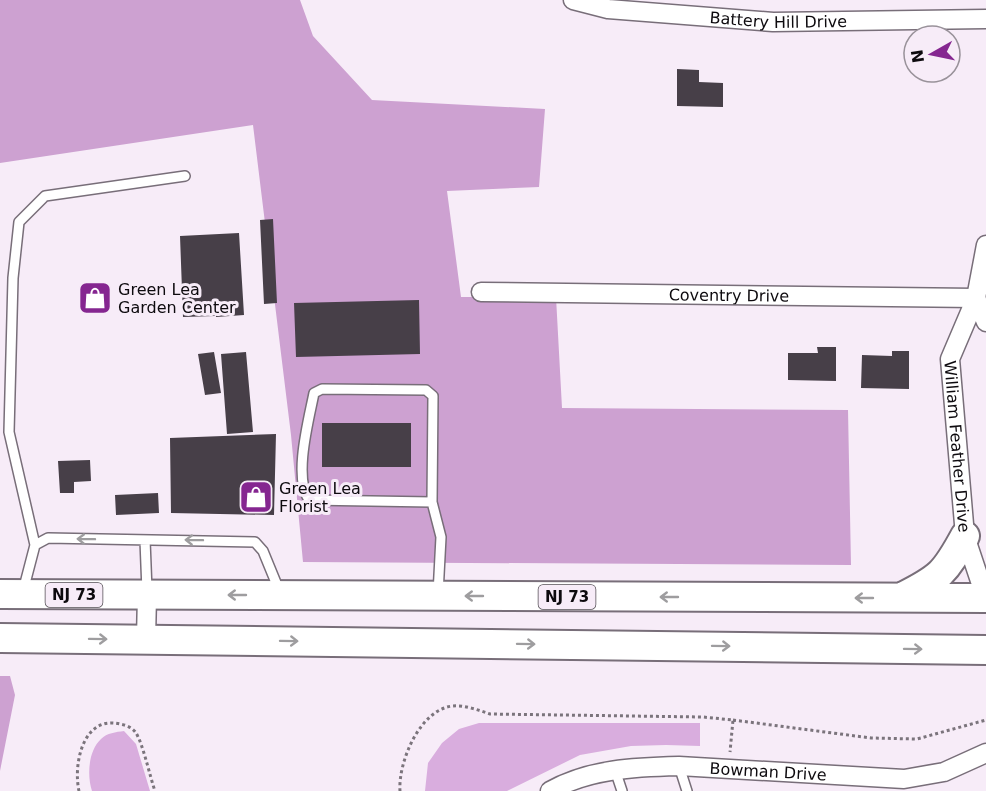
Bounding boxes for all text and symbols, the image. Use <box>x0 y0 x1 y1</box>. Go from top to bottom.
street label: Battery Hill Drive <box>709 8 847 32</box>
north arrow <box>902 24 962 84</box>
text: N <box>907 48 928 64</box>
shop icon: Green Lea Garden Center <box>77 280 113 316</box>
place label: Green Lea Garden Center <box>118 280 236 317</box>
street label: Coventry Drive <box>669 285 789 306</box>
street label: William Feather Drive <box>940 360 974 533</box>
shop icon: Green Lea Florist <box>238 479 274 515</box>
place label: Green Lea Florist <box>279 479 361 516</box>
one-way arrow <box>77 533 97 544</box>
one-way arrow <box>185 535 205 546</box>
road number: NJ 73 <box>46 583 103 607</box>
road number: NJ 73 <box>538 585 596 609</box>
one-way arrow <box>228 589 248 601</box>
one-way arrow <box>465 590 485 602</box>
one-way arrow <box>660 591 680 603</box>
one-way arrow <box>855 592 875 604</box>
one-way arrow <box>88 633 108 645</box>
one-way arrow <box>278 635 298 647</box>
one-way arrow <box>515 638 535 650</box>
one-way arrow <box>710 641 730 652</box>
one-way arrow <box>902 643 922 655</box>
street label: Bowman Drive <box>709 759 827 785</box>

